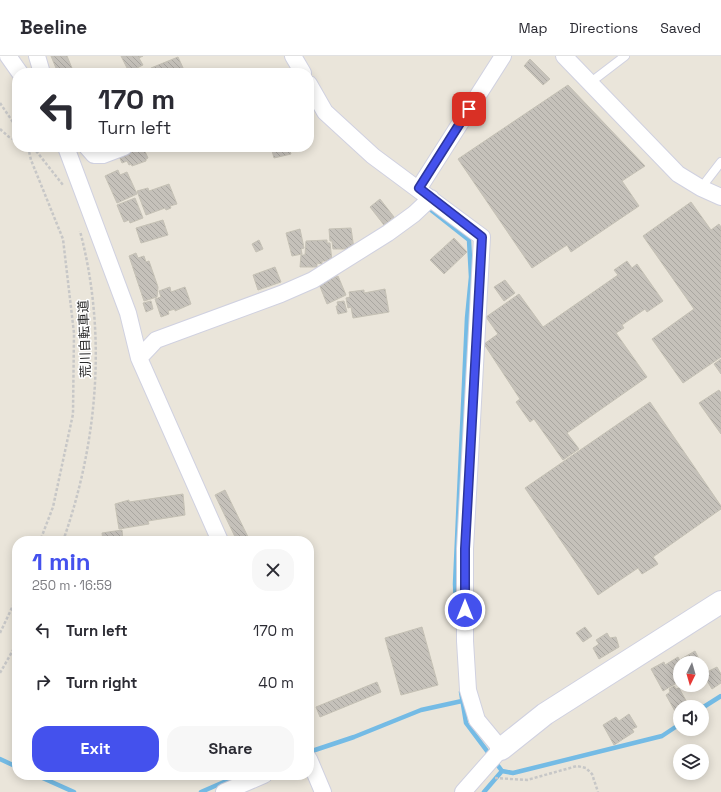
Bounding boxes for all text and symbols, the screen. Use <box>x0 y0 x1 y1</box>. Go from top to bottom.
text: Beeline <box>20 15 87 40</box>
text: Map <box>518 19 548 37</box>
text: Directions <box>570 19 638 37</box>
text: Saved <box>660 19 701 37</box>
text: 170 m <box>98 81 175 117</box>
icon: left <box>32 84 84 136</box>
pin <box>452 92 486 126</box>
icon: arrive <box>458 98 480 120</box>
text: Turn left <box>98 116 171 139</box>
street label: 荒川自転車道 <box>75 300 94 378</box>
text: 1 min <box>32 546 91 577</box>
button: close <box>252 549 294 591</box>
text: 250 m · 16:59 <box>32 577 112 594</box>
position arrow <box>444 589 486 631</box>
icon: left <box>32 619 54 641</box>
text: Turn left <box>66 621 128 640</box>
text: 170 m <box>253 621 294 640</box>
north arrow <box>673 656 709 692</box>
map controls <box>673 656 709 780</box>
icon: right <box>32 671 54 693</box>
text: Turn right <box>66 673 137 692</box>
text: 40 m <box>258 673 294 692</box>
button: sound <box>673 700 709 736</box>
button: Exit <box>32 726 159 772</box>
button: Share <box>167 726 294 772</box>
button: layers <box>673 744 709 780</box>

